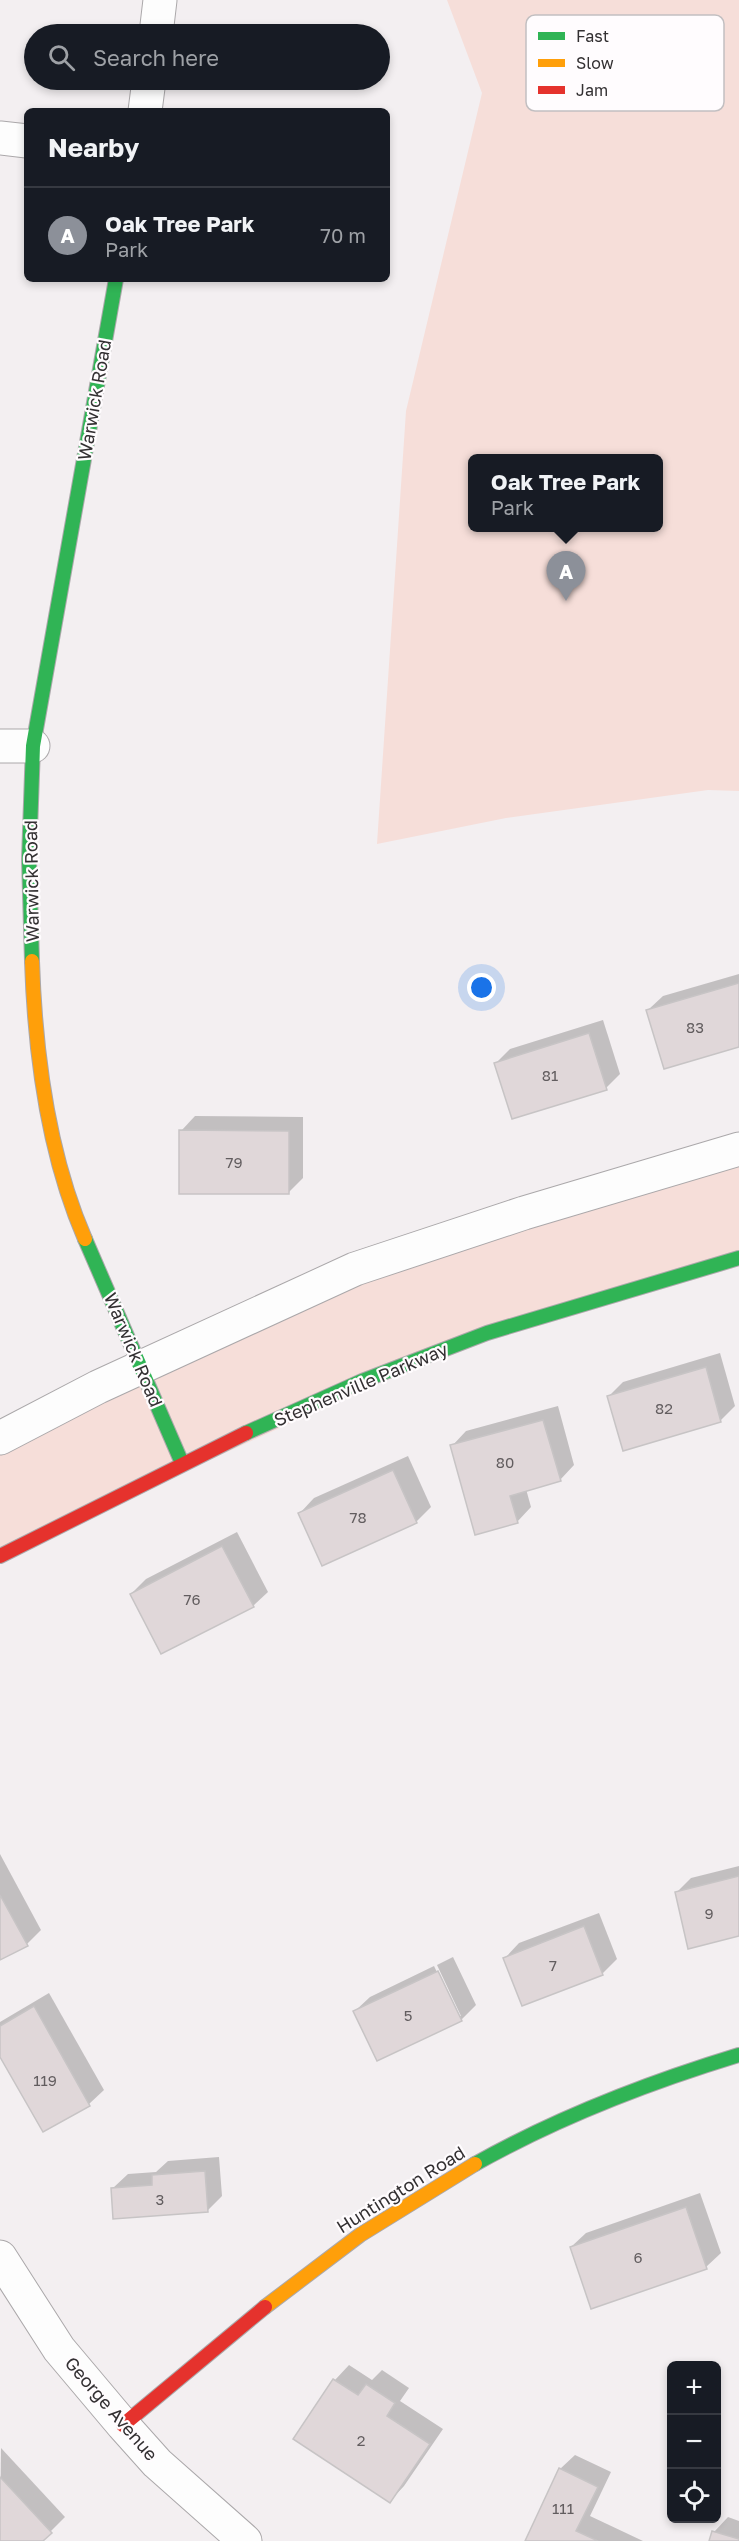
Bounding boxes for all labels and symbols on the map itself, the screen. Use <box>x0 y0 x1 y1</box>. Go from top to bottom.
legend <box>526 15 724 111</box>
text: Fast <box>576 26 609 46</box>
text: Slow <box>576 53 614 73</box>
text: Jam <box>576 80 608 100</box>
street label: Warwick Road <box>73 338 115 462</box>
pin: A <box>546 552 586 601</box>
street label: Warwick Road <box>19 820 43 942</box>
your location <box>467 973 496 1002</box>
house number: 83 <box>686 1018 704 1036</box>
house number: 81 <box>542 1066 558 1084</box>
house number: 79 <box>225 1153 243 1171</box>
street label: Warwick Road <box>100 1289 168 1410</box>
street label: Stephenville Parkway <box>270 1338 451 1431</box>
house number: 82 <box>655 1399 673 1417</box>
house number: 80 <box>496 1453 514 1471</box>
house number: 78 <box>349 1508 367 1526</box>
house number: 76 <box>183 1590 201 1608</box>
house number: 9 <box>704 1904 714 1922</box>
house number: 7 <box>549 1956 557 1974</box>
house number: 5 <box>404 2006 412 2024</box>
house number: 119 <box>33 2071 57 2089</box>
street label: Huntington Road <box>332 2141 469 2238</box>
house number: 3 <box>156 2190 164 2208</box>
house number: 6 <box>633 2248 643 2266</box>
street label: George Avenue <box>61 2352 163 2465</box>
house number: 2 <box>357 2431 365 2449</box>
house number: 111 <box>552 2499 574 2517</box>

